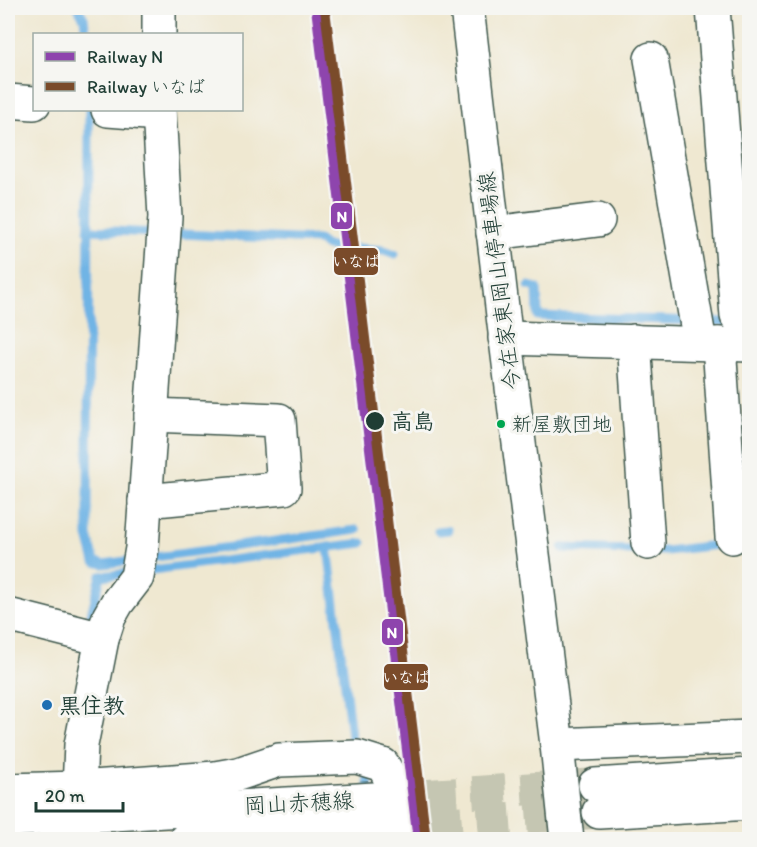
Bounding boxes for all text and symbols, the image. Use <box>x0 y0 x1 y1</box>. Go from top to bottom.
legend <box>33 33 243 111</box>
text: Railway N <box>87 46 163 68</box>
text: Railway いなば <box>87 76 205 98</box>
street label: 今在家東岡山停車場線 <box>472 170 526 392</box>
line badge: N <box>330 202 353 230</box>
text: N <box>337 207 347 226</box>
line badge: いなば <box>333 247 379 276</box>
text: いなば <box>332 252 380 271</box>
place label: 高島 <box>391 408 435 435</box>
marker: 高島 <box>364 410 386 432</box>
place label: 新屋敷団地 <box>512 412 612 436</box>
marker: 新屋敷団地 <box>495 418 507 430</box>
line badge: N <box>381 618 404 646</box>
text: N <box>387 623 397 642</box>
line badge: いなば <box>383 663 429 691</box>
text: いなば <box>382 668 430 687</box>
place label: 黒住教 <box>59 692 125 719</box>
marker: 黒住教 <box>40 698 54 712</box>
scale bar <box>36 775 123 813</box>
text: 20 m <box>45 785 85 807</box>
street label: 岡山赤穂線 <box>243 787 355 819</box>

